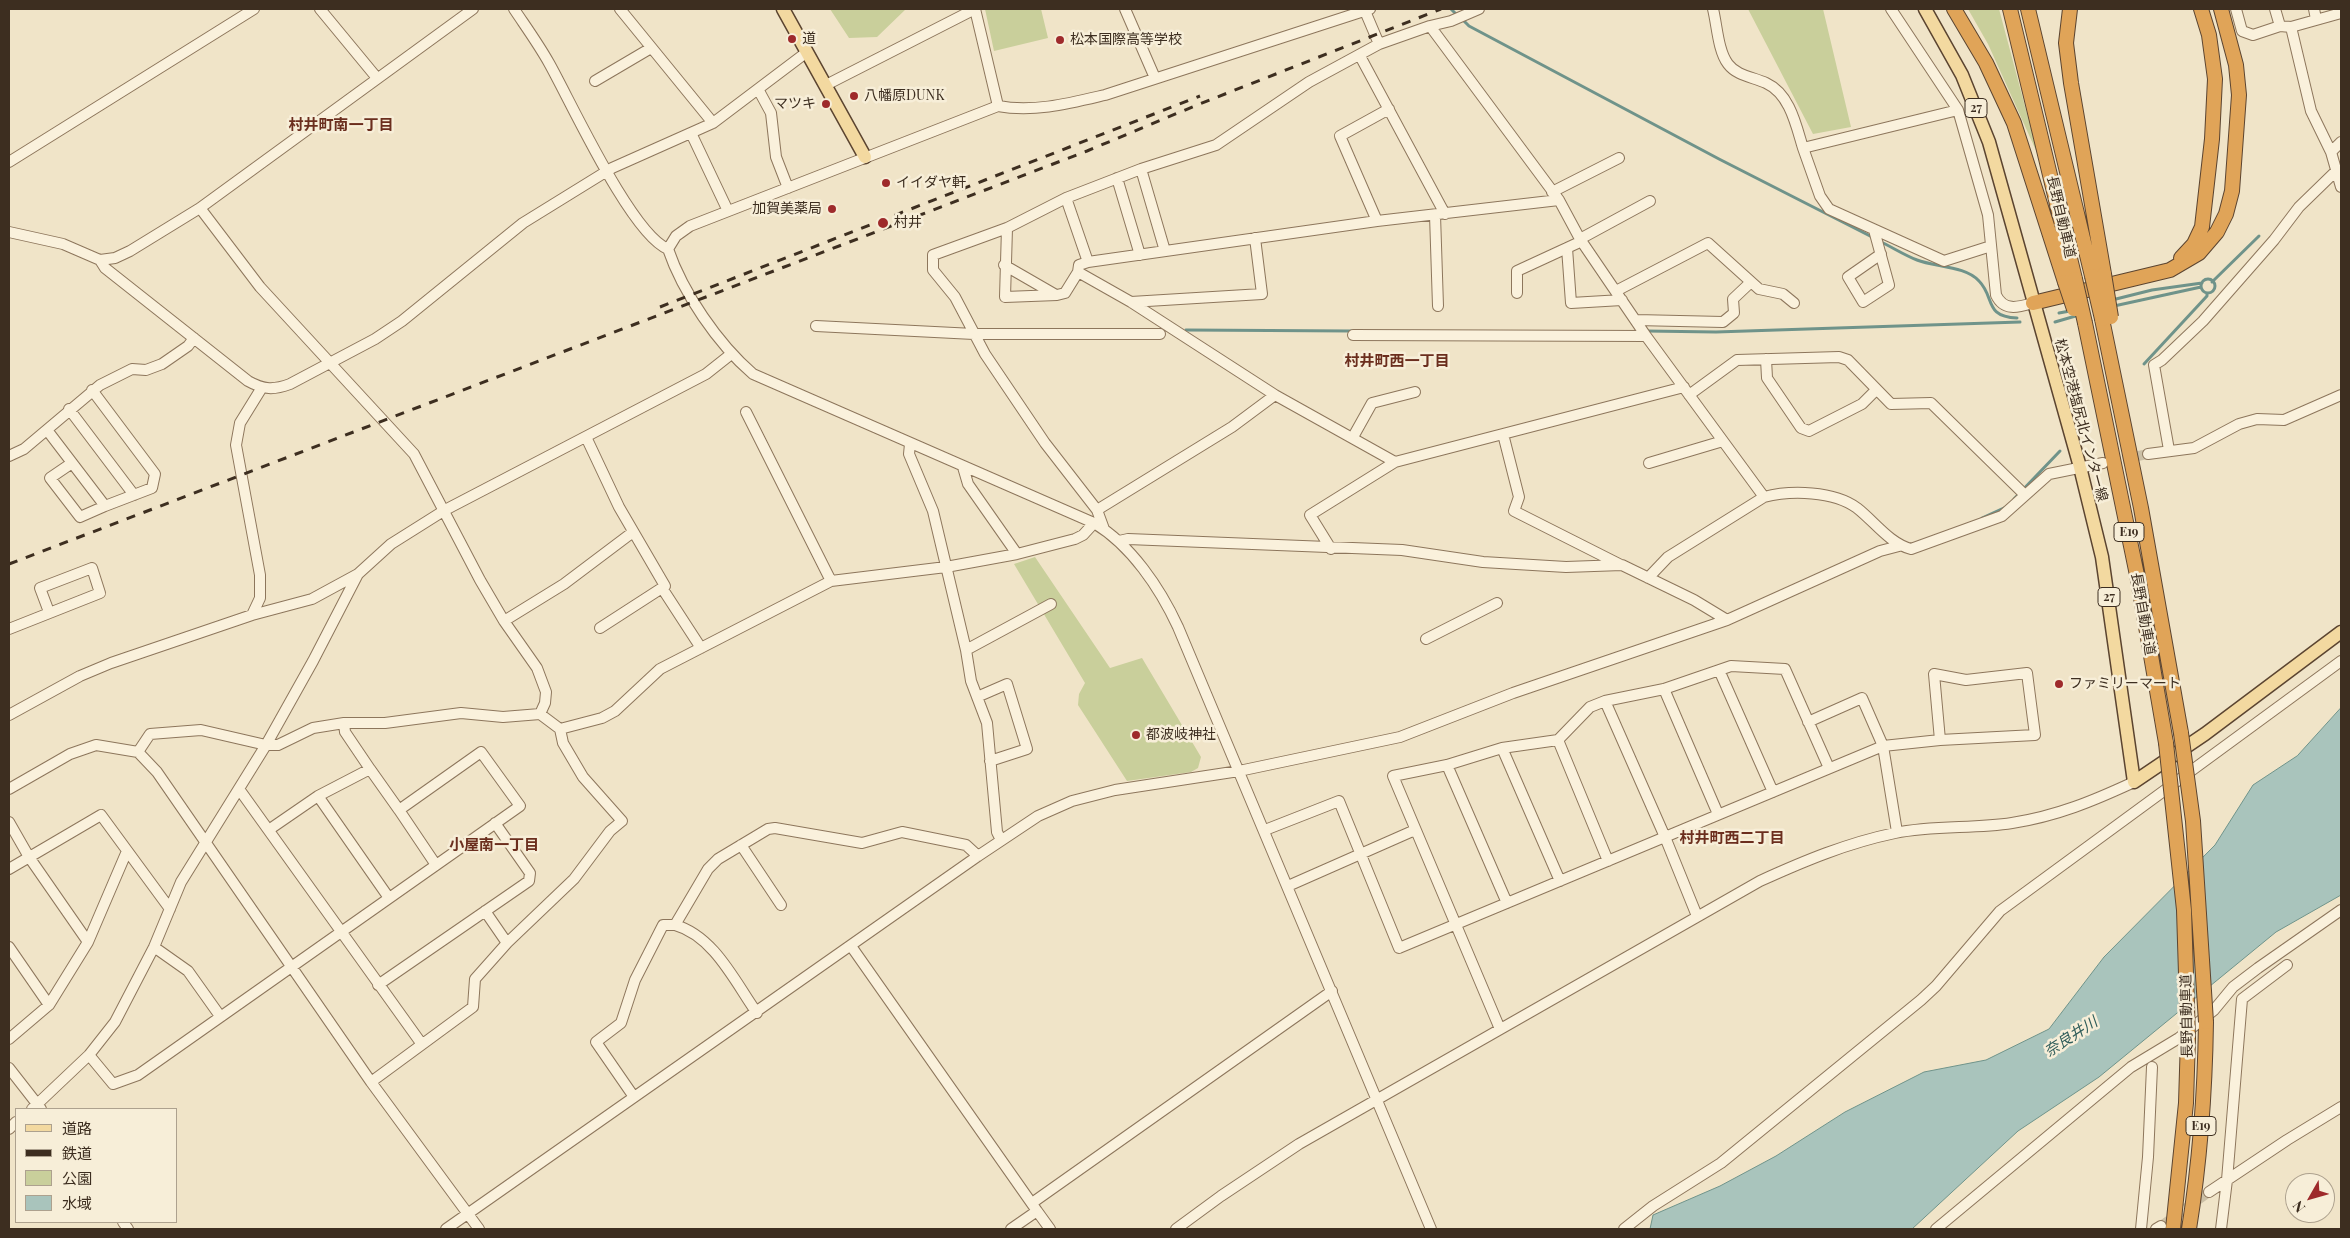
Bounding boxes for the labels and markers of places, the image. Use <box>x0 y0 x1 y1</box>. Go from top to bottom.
place label: 道 <box>802 31 816 47</box>
place label: 松本国際高等学校 <box>1070 32 1182 48</box>
marker: 道 <box>786 33 798 45</box>
marker: 松本国際高等学校 <box>1054 34 1066 46</box>
place label: 八幡原DUNK <box>864 88 945 104</box>
marker: 八幡原DUNK <box>848 90 860 102</box>
place label: マツキ <box>774 96 816 112</box>
marker: マツキ <box>820 98 832 110</box>
place label: イイダヤ軒 <box>896 175 966 191</box>
marker: イイダヤ軒 <box>880 177 892 189</box>
place label: 加賀美薬局 <box>752 201 822 217</box>
marker: 加賀美薬局 <box>826 203 838 215</box>
place label: 村井 <box>894 215 922 231</box>
marker: 村井 <box>876 216 890 230</box>
place label: ファミリーマート <box>2069 676 2181 692</box>
marker: ファミリーマート <box>2053 678 2065 690</box>
place label: 都波岐神社 <box>1146 727 1216 743</box>
marker: 都波岐神社 <box>1130 729 1142 741</box>

